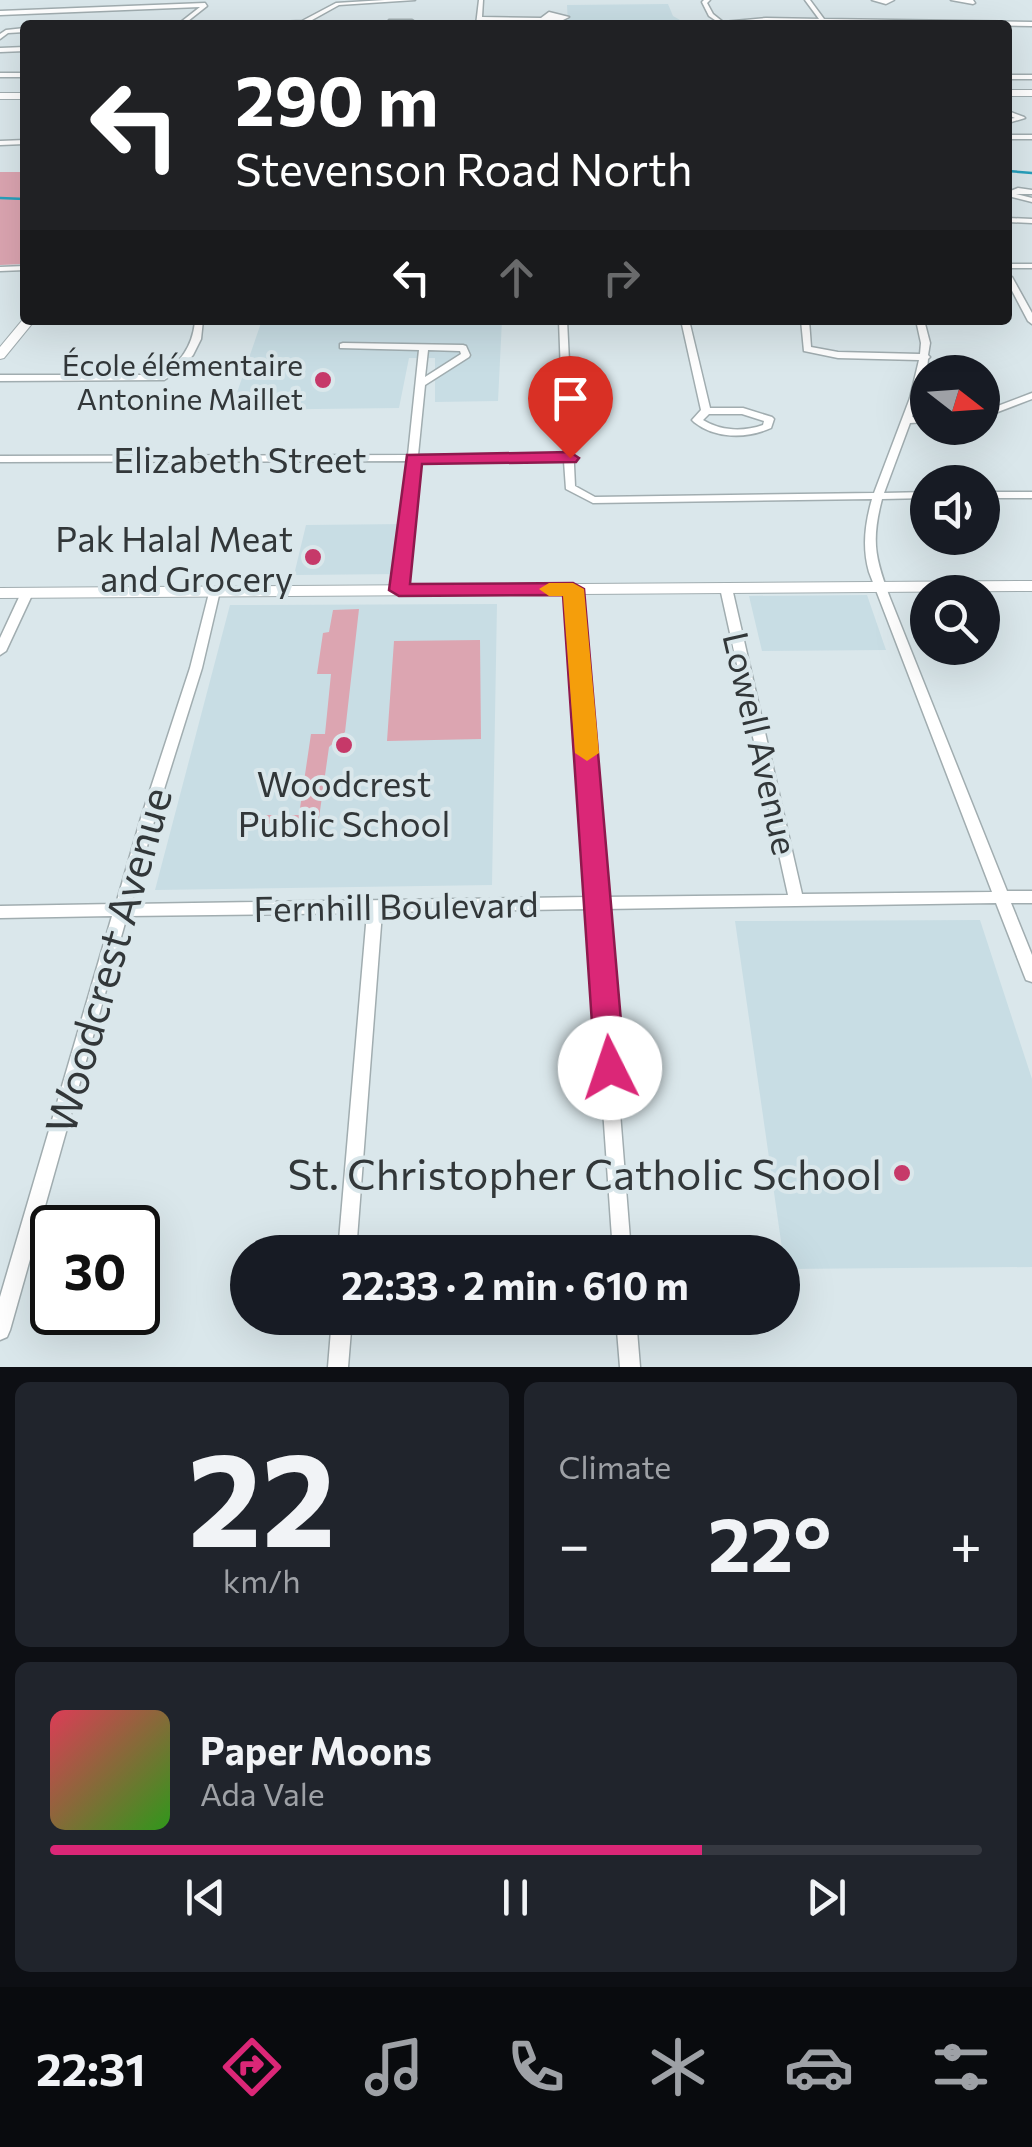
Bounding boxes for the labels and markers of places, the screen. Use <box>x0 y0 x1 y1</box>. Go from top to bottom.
place label: École élémentaire Antonine Maillet <box>62 345 303 416</box>
pin <box>528 356 613 459</box>
marker: École élémentaire Antonine Maillet <box>312 369 334 391</box>
place label: Pak Halal Meat and Grocery <box>55 516 293 599</box>
marker: Pak Halal Meat and Grocery <box>302 546 324 568</box>
marker: Woodcrest Public School <box>333 734 355 756</box>
place label: Woodcrest Public School <box>238 761 450 844</box>
place label: St. Christopher Catholic School <box>288 1147 882 1199</box>
marker: St. Christopher Catholic School <box>891 1162 913 1184</box>

